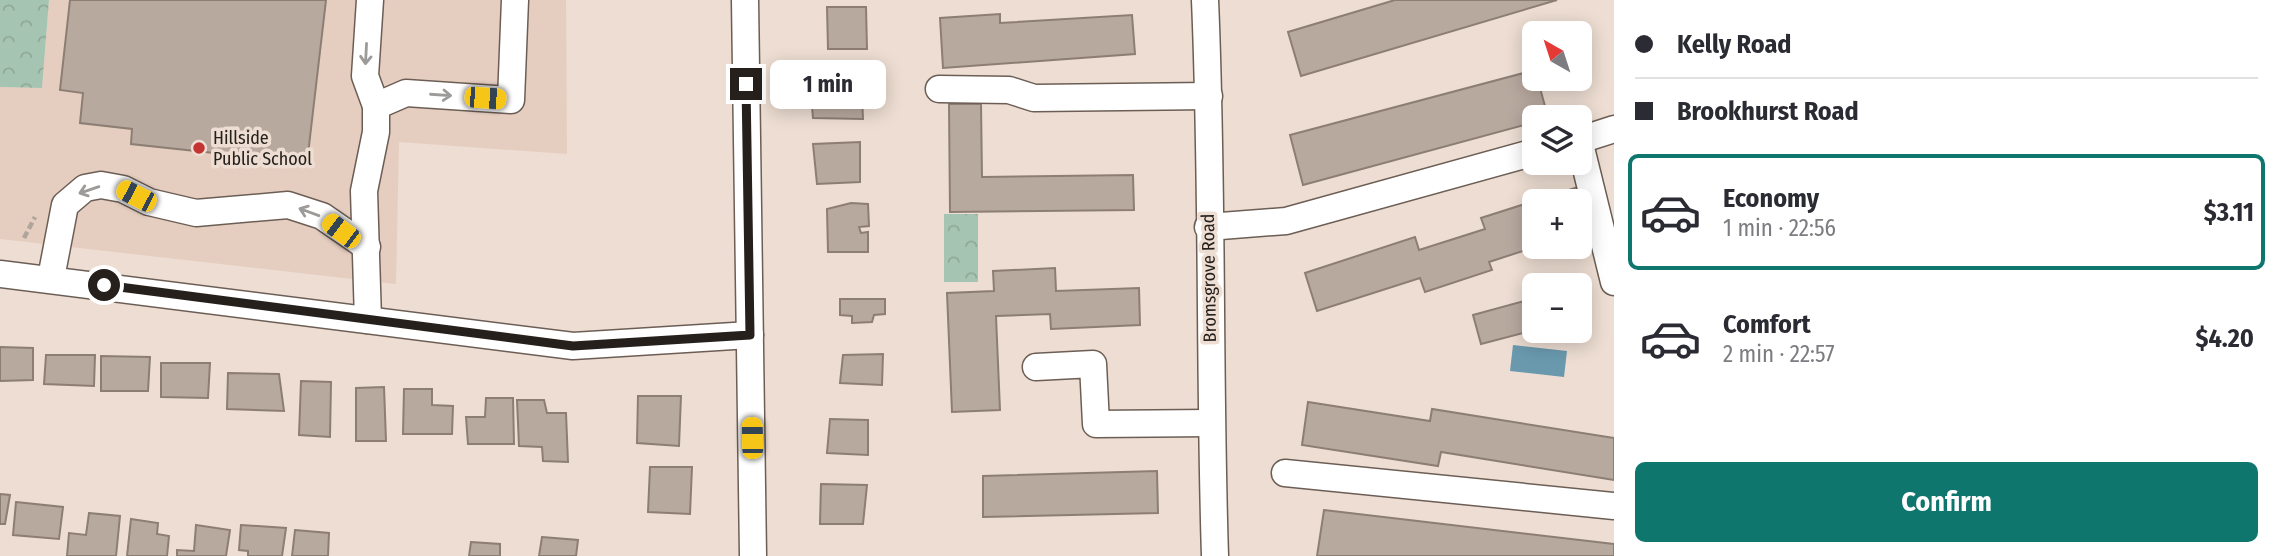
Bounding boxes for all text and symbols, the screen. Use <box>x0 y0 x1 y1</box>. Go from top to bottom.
north arrow <box>1522 21 1592 91</box>
map controls <box>1522 21 1592 343</box>
text: Kelly Road <box>1677 29 1792 60</box>
one-way arrow <box>360 42 373 65</box>
callout: 1 min <box>770 60 886 108</box>
route end <box>730 68 762 100</box>
text: 1 min <box>803 70 853 98</box>
car <box>464 86 507 110</box>
one-way arrow <box>429 89 452 102</box>
text: Brookhurst Road <box>1677 96 1859 127</box>
button: layers <box>1522 105 1592 175</box>
place label: Hillside Public School <box>213 127 312 170</box>
marker: Hillside Public School <box>191 140 207 156</box>
car <box>113 177 160 215</box>
icon: car <box>1639 181 1702 244</box>
text: Economy <box>1723 183 1819 214</box>
one-way arrow <box>78 184 100 197</box>
button: + <box>1522 189 1592 259</box>
text: $3.11 <box>2204 197 2254 228</box>
one-way arrow <box>299 205 321 217</box>
car <box>318 210 365 252</box>
street label: Bromsgrove Road <box>1197 213 1221 343</box>
text: 1 min · 22:56 <box>1723 214 1836 242</box>
route start <box>88 269 120 301</box>
button: − <box>1522 273 1592 343</box>
icon: car <box>1639 307 1702 370</box>
text: Comfort <box>1723 309 1811 340</box>
text: $4.20 <box>2195 323 2254 354</box>
text: 2 min · 22:57 <box>1723 340 1834 368</box>
car <box>742 417 763 459</box>
button: Confirm <box>1635 462 2258 542</box>

